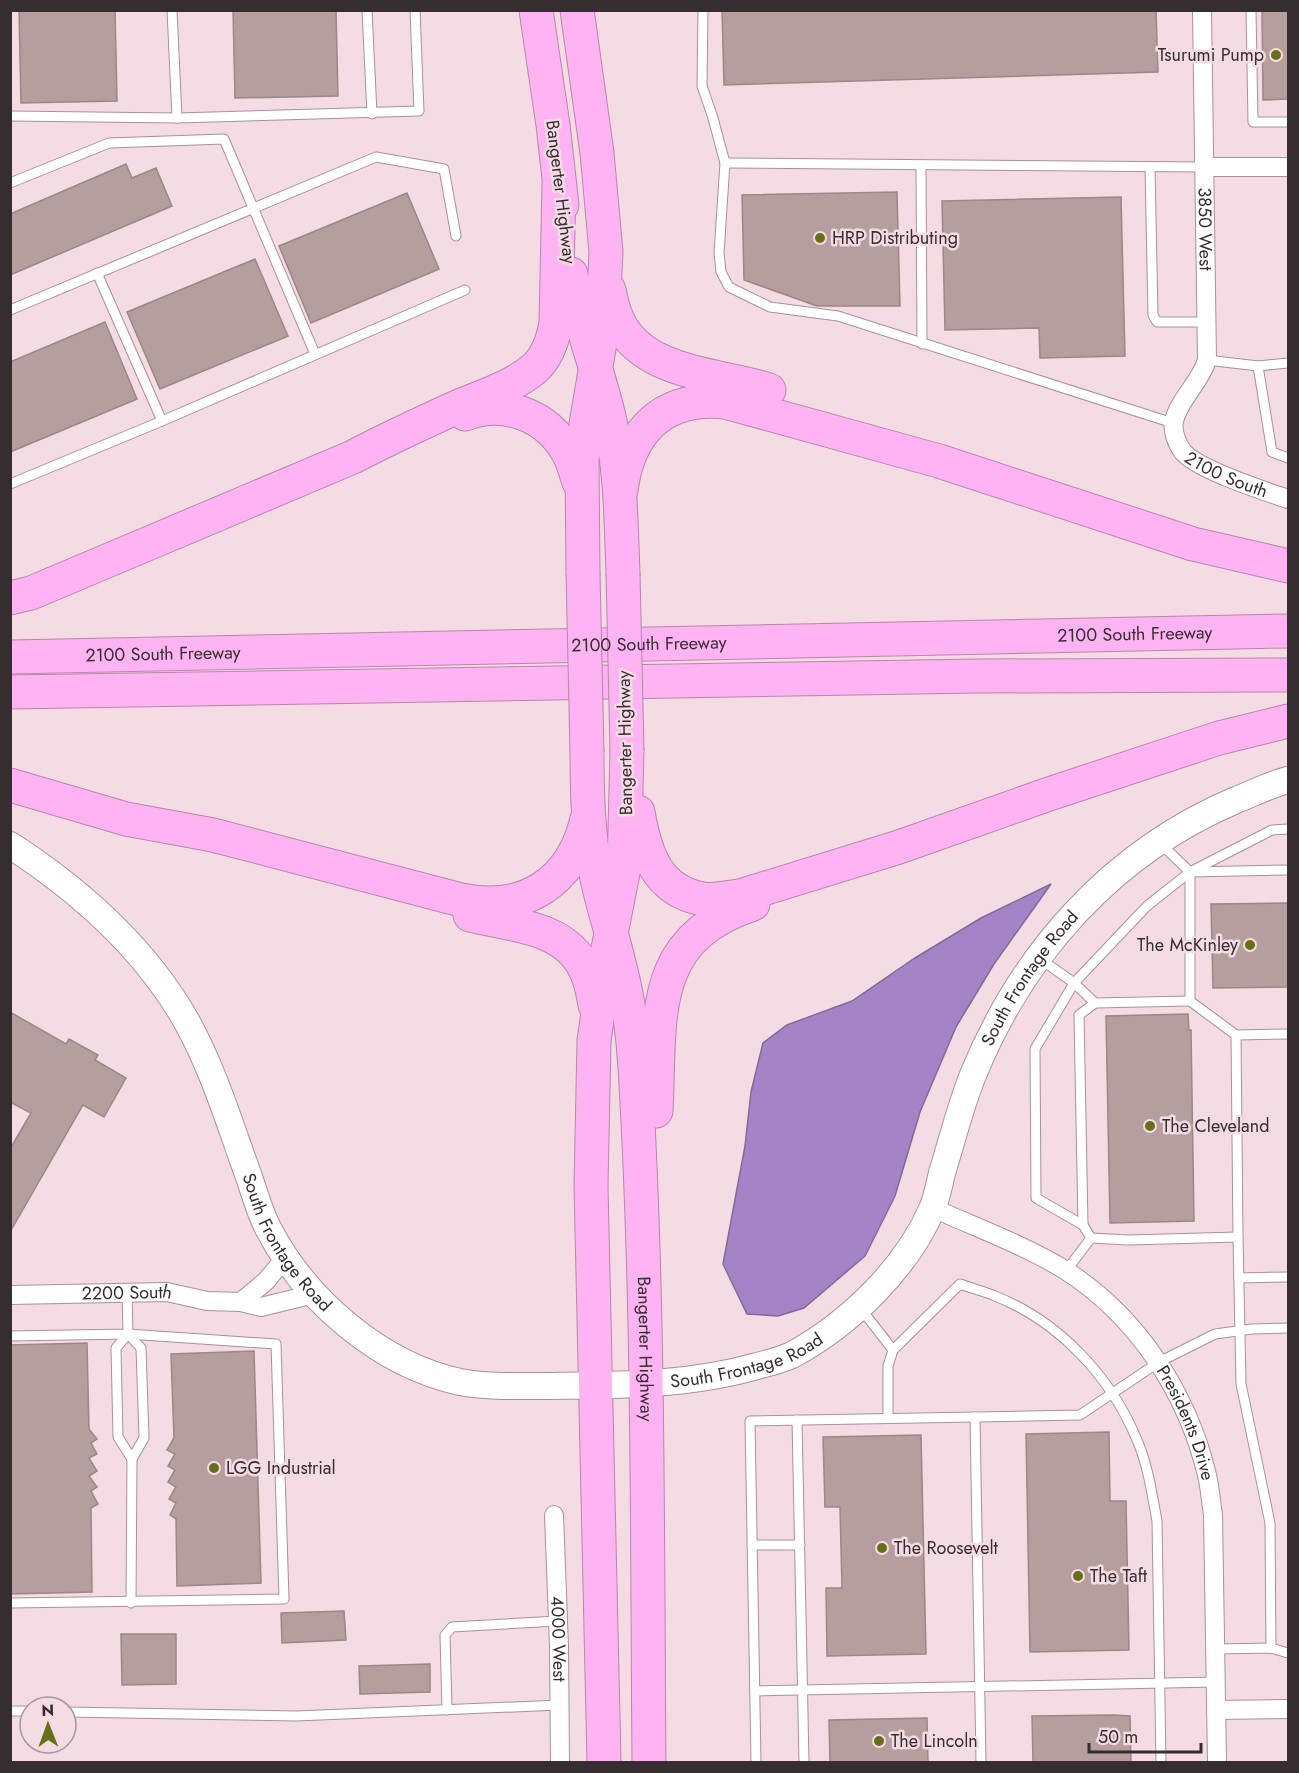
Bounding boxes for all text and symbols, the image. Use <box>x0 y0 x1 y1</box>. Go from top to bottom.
place label: Tsurumi Pump <box>1158 42 1264 68</box>
marker: Tsurumi Pump <box>1269 48 1283 62</box>
street label: Bangerter Highway <box>539 118 583 266</box>
street label: 3850 West <box>1192 187 1219 271</box>
place label: HRP Distributing <box>832 225 958 251</box>
marker: HRP Distributing <box>813 231 827 245</box>
street label: 2100 South <box>1179 445 1271 504</box>
street label: 2100 South Freeway <box>1057 620 1213 649</box>
street label: 2100 South Freeway <box>571 629 727 659</box>
street label: 2100 South Freeway <box>85 639 241 668</box>
street label: Bangerter Highway <box>611 670 639 816</box>
street label: South Frontage Road <box>975 905 1084 1050</box>
place label: The McKinley <box>1137 932 1238 958</box>
marker: The McKinley <box>1243 938 1257 952</box>
place label: The Cleveland <box>1162 1113 1269 1139</box>
marker: The Cleveland <box>1143 1119 1157 1133</box>
street label: South Frontage Road <box>236 1170 338 1318</box>
street label: Bangerter Highway <box>631 1276 660 1422</box>
street label: 2200 South <box>82 1278 175 1307</box>
street label: South Frontage Road <box>669 1326 828 1395</box>
street label: Presidents Drive <box>1150 1360 1221 1483</box>
place label: LGG Industrial <box>226 1455 336 1481</box>
marker: LGG Industrial <box>207 1461 221 1475</box>
place label: The Roosevelt <box>894 1535 999 1561</box>
marker: The Roosevelt <box>875 1541 889 1555</box>
place label: The Taft <box>1090 1563 1148 1589</box>
marker: The Taft <box>1071 1569 1085 1583</box>
street label: 4000 West <box>544 1596 572 1682</box>
north arrow <box>18 1695 78 1755</box>
text: N <box>41 1699 54 1722</box>
scale bar <box>1089 1716 1202 1754</box>
text: 50 m <box>1098 1724 1138 1750</box>
place label: The Lincoln <box>891 1728 978 1754</box>
marker: The Lincoln <box>872 1734 886 1748</box>

